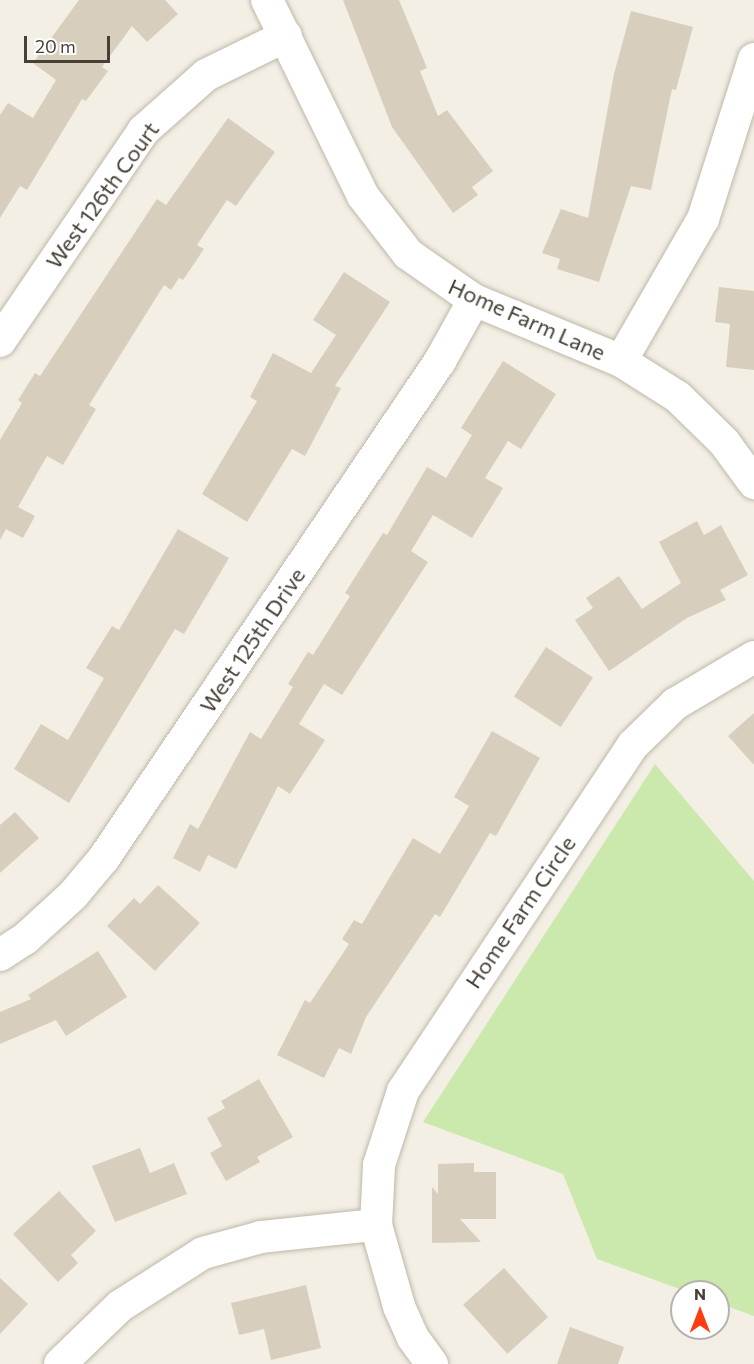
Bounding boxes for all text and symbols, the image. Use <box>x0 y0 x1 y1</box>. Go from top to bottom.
scale bar <box>27 24 112 62</box>
text: 20 m <box>35 35 76 57</box>
street label: West 126th Court <box>40 117 164 273</box>
street label: Home Farm Lane <box>445 273 609 365</box>
street label: West 125th Drive <box>194 563 310 717</box>
street label: Home Farm Circle <box>459 831 581 993</box>
north arrow <box>670 1280 730 1340</box>
text: N <box>694 1284 706 1303</box>

